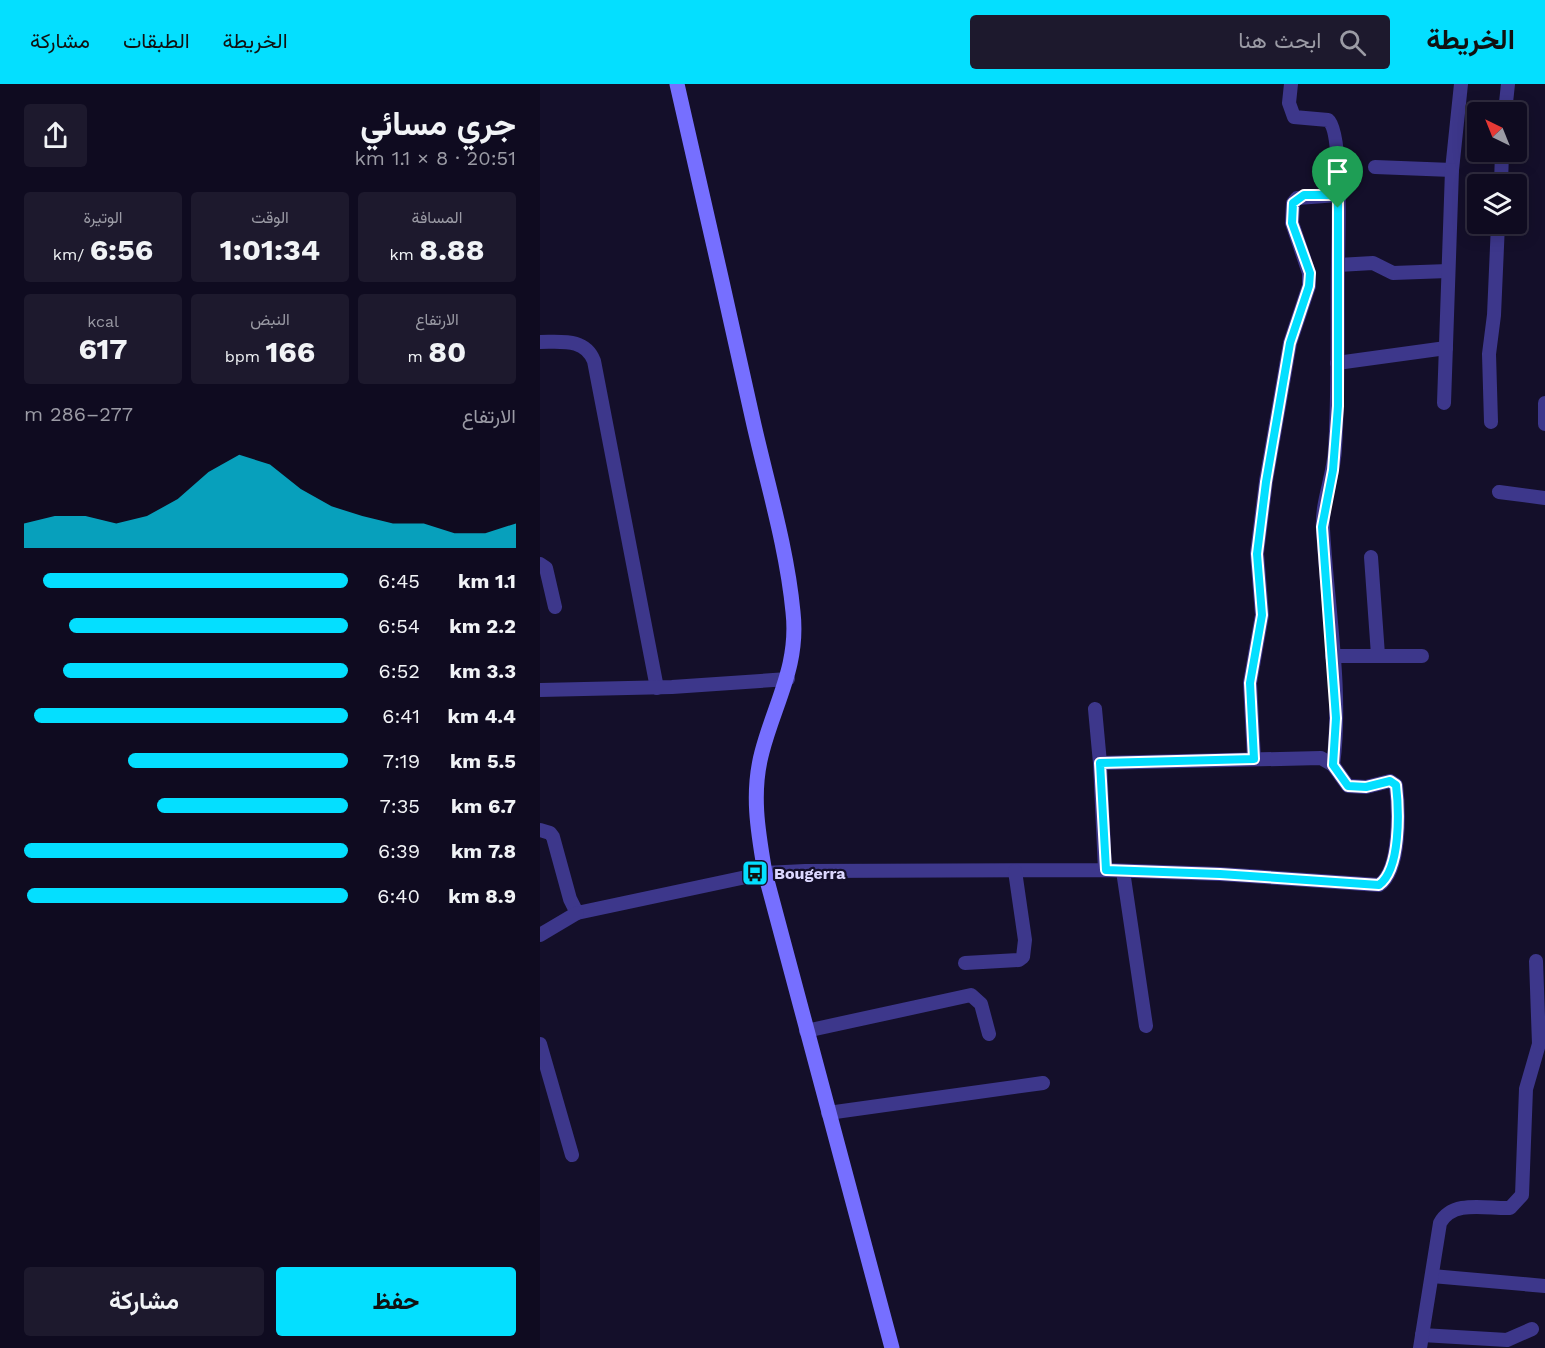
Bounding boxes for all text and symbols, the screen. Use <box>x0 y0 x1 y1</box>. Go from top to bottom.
search box <box>970 15 1390 69</box>
text: الخريطة <box>1426 23 1515 56</box>
icon: search <box>1336 26 1369 59</box>
text: مشاركة <box>30 28 90 53</box>
text: الطبقات <box>123 28 190 53</box>
text: الخريطة <box>223 28 288 53</box>
text: ابحث هنا <box>1238 28 1321 53</box>
north arrow <box>1467 102 1527 162</box>
map controls <box>1467 102 1527 234</box>
button: share <box>24 104 87 167</box>
text: جري مسائي <box>360 104 516 143</box>
text: 20:51 · 8 × 1.1 km <box>355 146 516 170</box>
pin <box>1312 146 1363 208</box>
icon: arrive <box>1321 155 1354 188</box>
button: layers <box>1467 174 1527 234</box>
text: الوتيرة <box>83 208 123 227</box>
text: الوقت <box>251 208 289 227</box>
text: المسافة <box>412 208 462 227</box>
text: 6:56 <box>90 232 153 267</box>
text: 1:01:34 <box>220 232 320 267</box>
text: 8.88 <box>419 232 484 267</box>
text: /km <box>53 245 90 264</box>
text: km <box>390 245 419 264</box>
text: النبض <box>250 310 290 329</box>
text: الارتفاع <box>415 310 459 329</box>
text: kcal <box>87 312 119 331</box>
text: 617 <box>78 331 128 366</box>
text: 166 <box>265 334 315 369</box>
text: 80 <box>428 334 466 369</box>
text: bpm <box>225 347 265 366</box>
text: m <box>408 347 428 366</box>
text: 277–286 m <box>24 402 133 426</box>
text: الارتفاع <box>462 404 516 428</box>
text: 6:45 <box>378 569 420 593</box>
text: 1.1 km <box>458 569 516 593</box>
text: 6:54 <box>378 614 420 638</box>
text: 2.2 km <box>449 614 516 638</box>
text: 6:52 <box>379 659 420 683</box>
text: 3.3 km <box>449 659 516 683</box>
text: 6:41 <box>382 704 420 728</box>
text: 4.4 km <box>448 704 516 728</box>
text: 7:19 <box>383 749 420 773</box>
text: 5.5 km <box>450 749 516 773</box>
text: 7:35 <box>380 794 420 818</box>
text: 6.7 km <box>451 794 516 818</box>
text: 6:39 <box>378 839 420 863</box>
text: 7.8 km <box>451 839 516 863</box>
bus stop icon: Bougerra <box>740 858 770 888</box>
place label: Bougerra <box>774 864 846 883</box>
text: 6:40 <box>377 884 420 908</box>
text: 8.9 km <box>448 884 516 908</box>
button: مشاركة <box>24 1267 264 1336</box>
button: حفظ <box>276 1267 516 1336</box>

